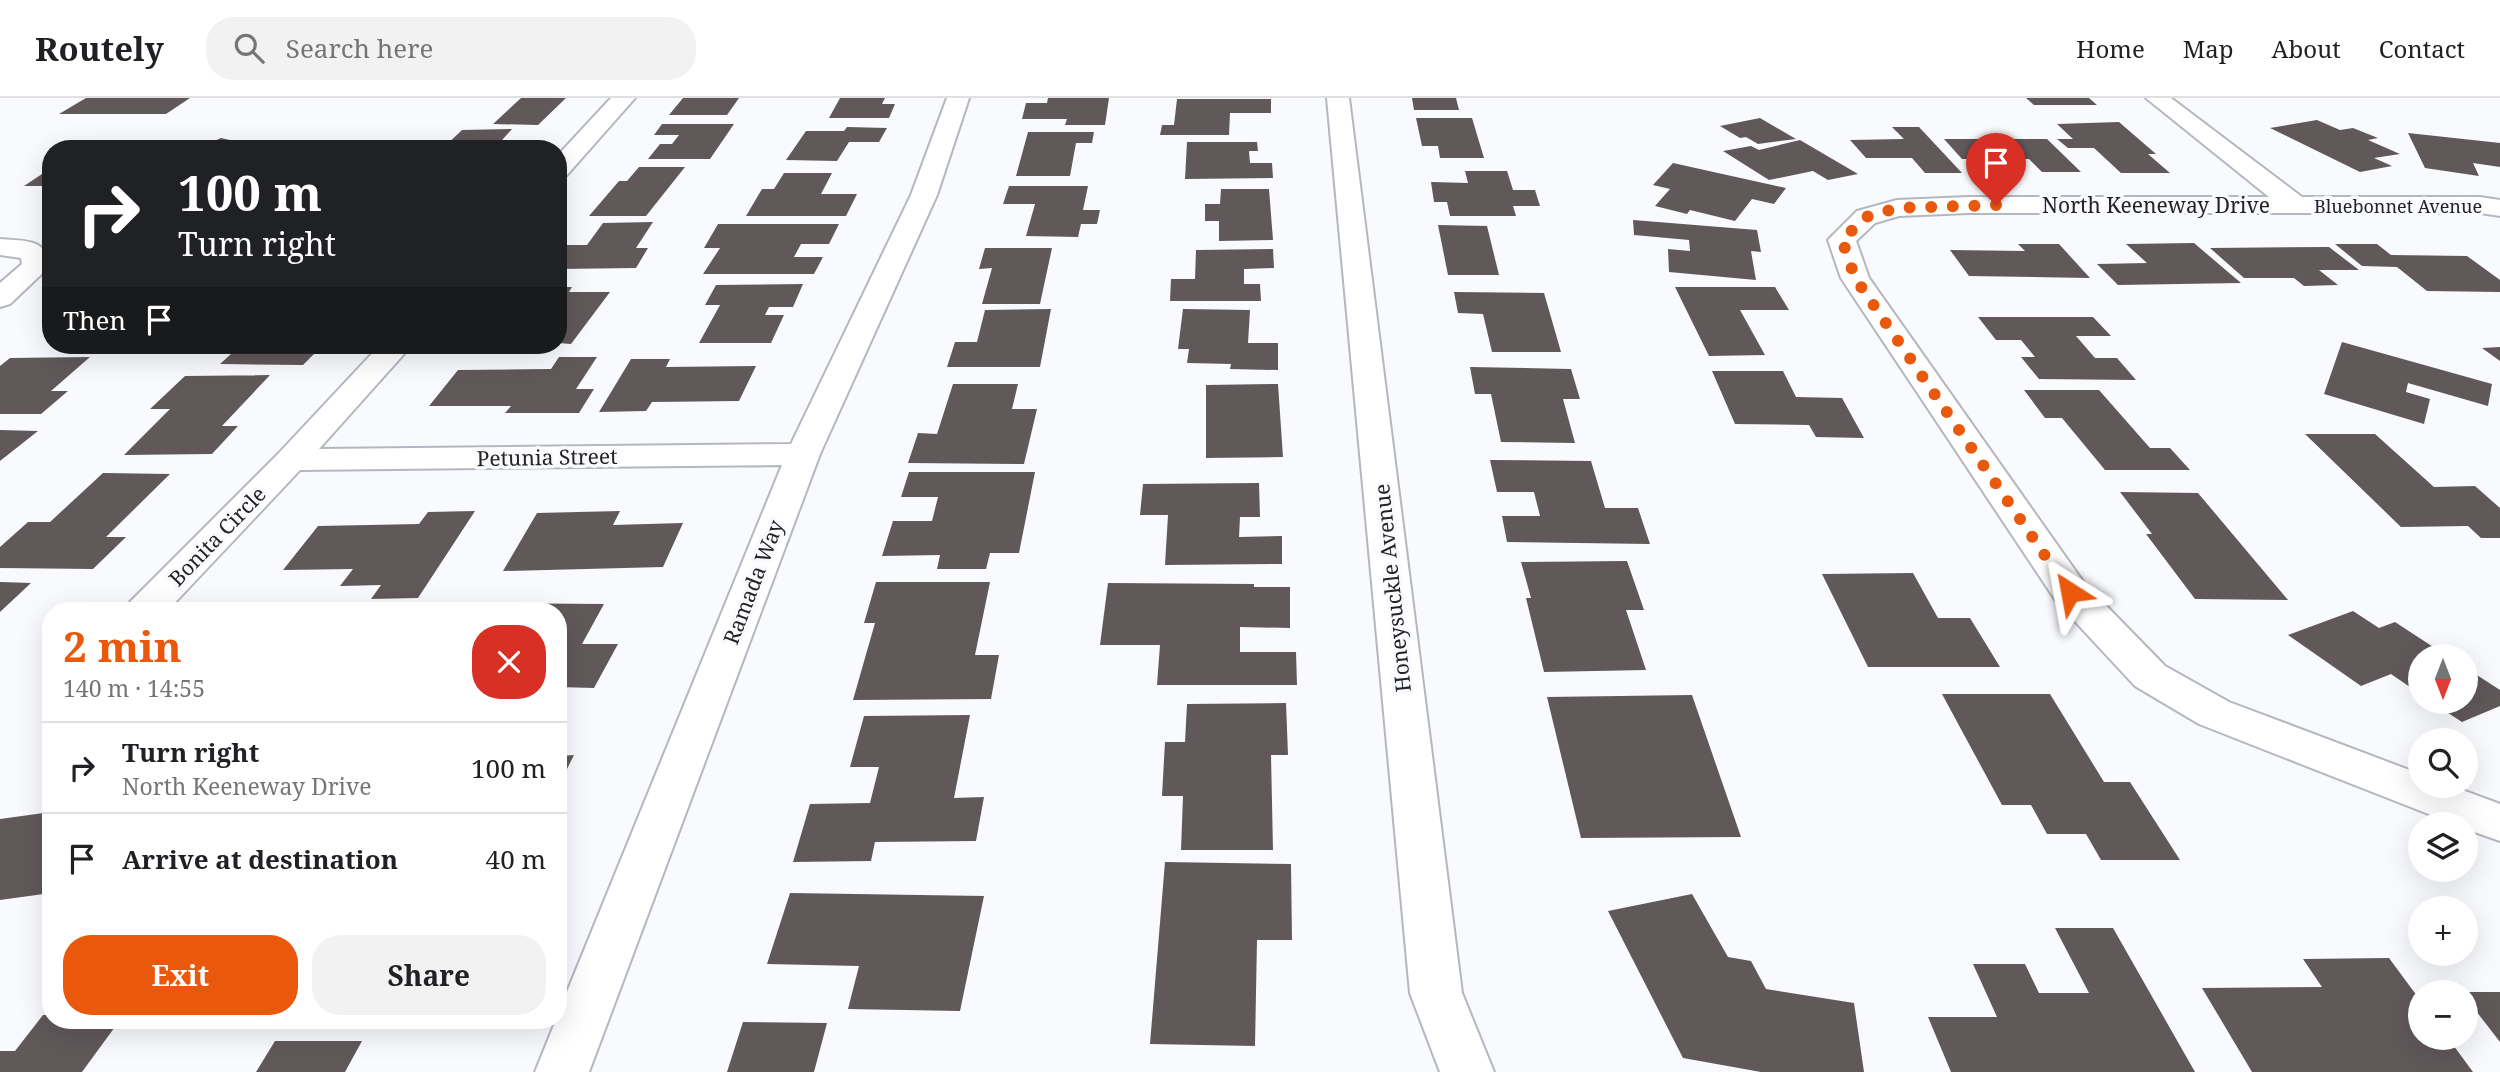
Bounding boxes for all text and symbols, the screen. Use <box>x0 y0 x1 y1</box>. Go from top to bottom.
search box <box>206 17 696 80</box>
text: Routely <box>35 26 164 71</box>
icon: search <box>230 29 268 67</box>
text: Search here <box>286 30 433 66</box>
text: Home <box>2076 32 2145 65</box>
text: Map <box>2183 32 2234 65</box>
text: About <box>2272 32 2341 65</box>
text: Contact <box>2379 32 2465 65</box>
pin <box>1966 133 2026 205</box>
icon: arrive <box>1977 144 2015 182</box>
text: 100 m <box>178 159 322 225</box>
icon: right <box>63 168 154 259</box>
street label: North Keeneway Drive <box>2042 191 2270 219</box>
street label: Bluebonnet Avenue <box>2314 194 2482 218</box>
text: Turn right <box>178 222 336 265</box>
icon: arrive <box>140 301 178 339</box>
text: Then <box>63 302 126 338</box>
street label: Petunia Street <box>476 442 618 472</box>
street label: Bonita Circle <box>162 480 272 592</box>
street label: Honeysuckle Avenue <box>1367 483 1417 693</box>
street label: Ramada Way <box>716 516 790 648</box>
position arrow <box>2033 555 2107 629</box>
text: 2 min <box>63 617 182 674</box>
button: close <box>472 625 546 699</box>
north arrow <box>2408 644 2478 714</box>
map controls <box>2408 644 2478 1050</box>
text: 140 m · 14:55 <box>63 672 205 704</box>
button: search <box>2408 728 2478 798</box>
text: Turn right <box>122 734 259 770</box>
icon: right <box>63 749 101 787</box>
text: 100 m <box>471 750 546 786</box>
text: North Keeneway Drive <box>122 770 372 802</box>
button: layers <box>2408 812 2478 882</box>
icon: arrive <box>63 840 101 878</box>
text: Arrive at destination <box>122 841 398 877</box>
text: 40 m <box>486 841 546 877</box>
button: + <box>2408 896 2478 966</box>
button: Exit <box>63 935 298 1015</box>
button: Share <box>312 935 546 1015</box>
button: − <box>2408 980 2478 1050</box>

